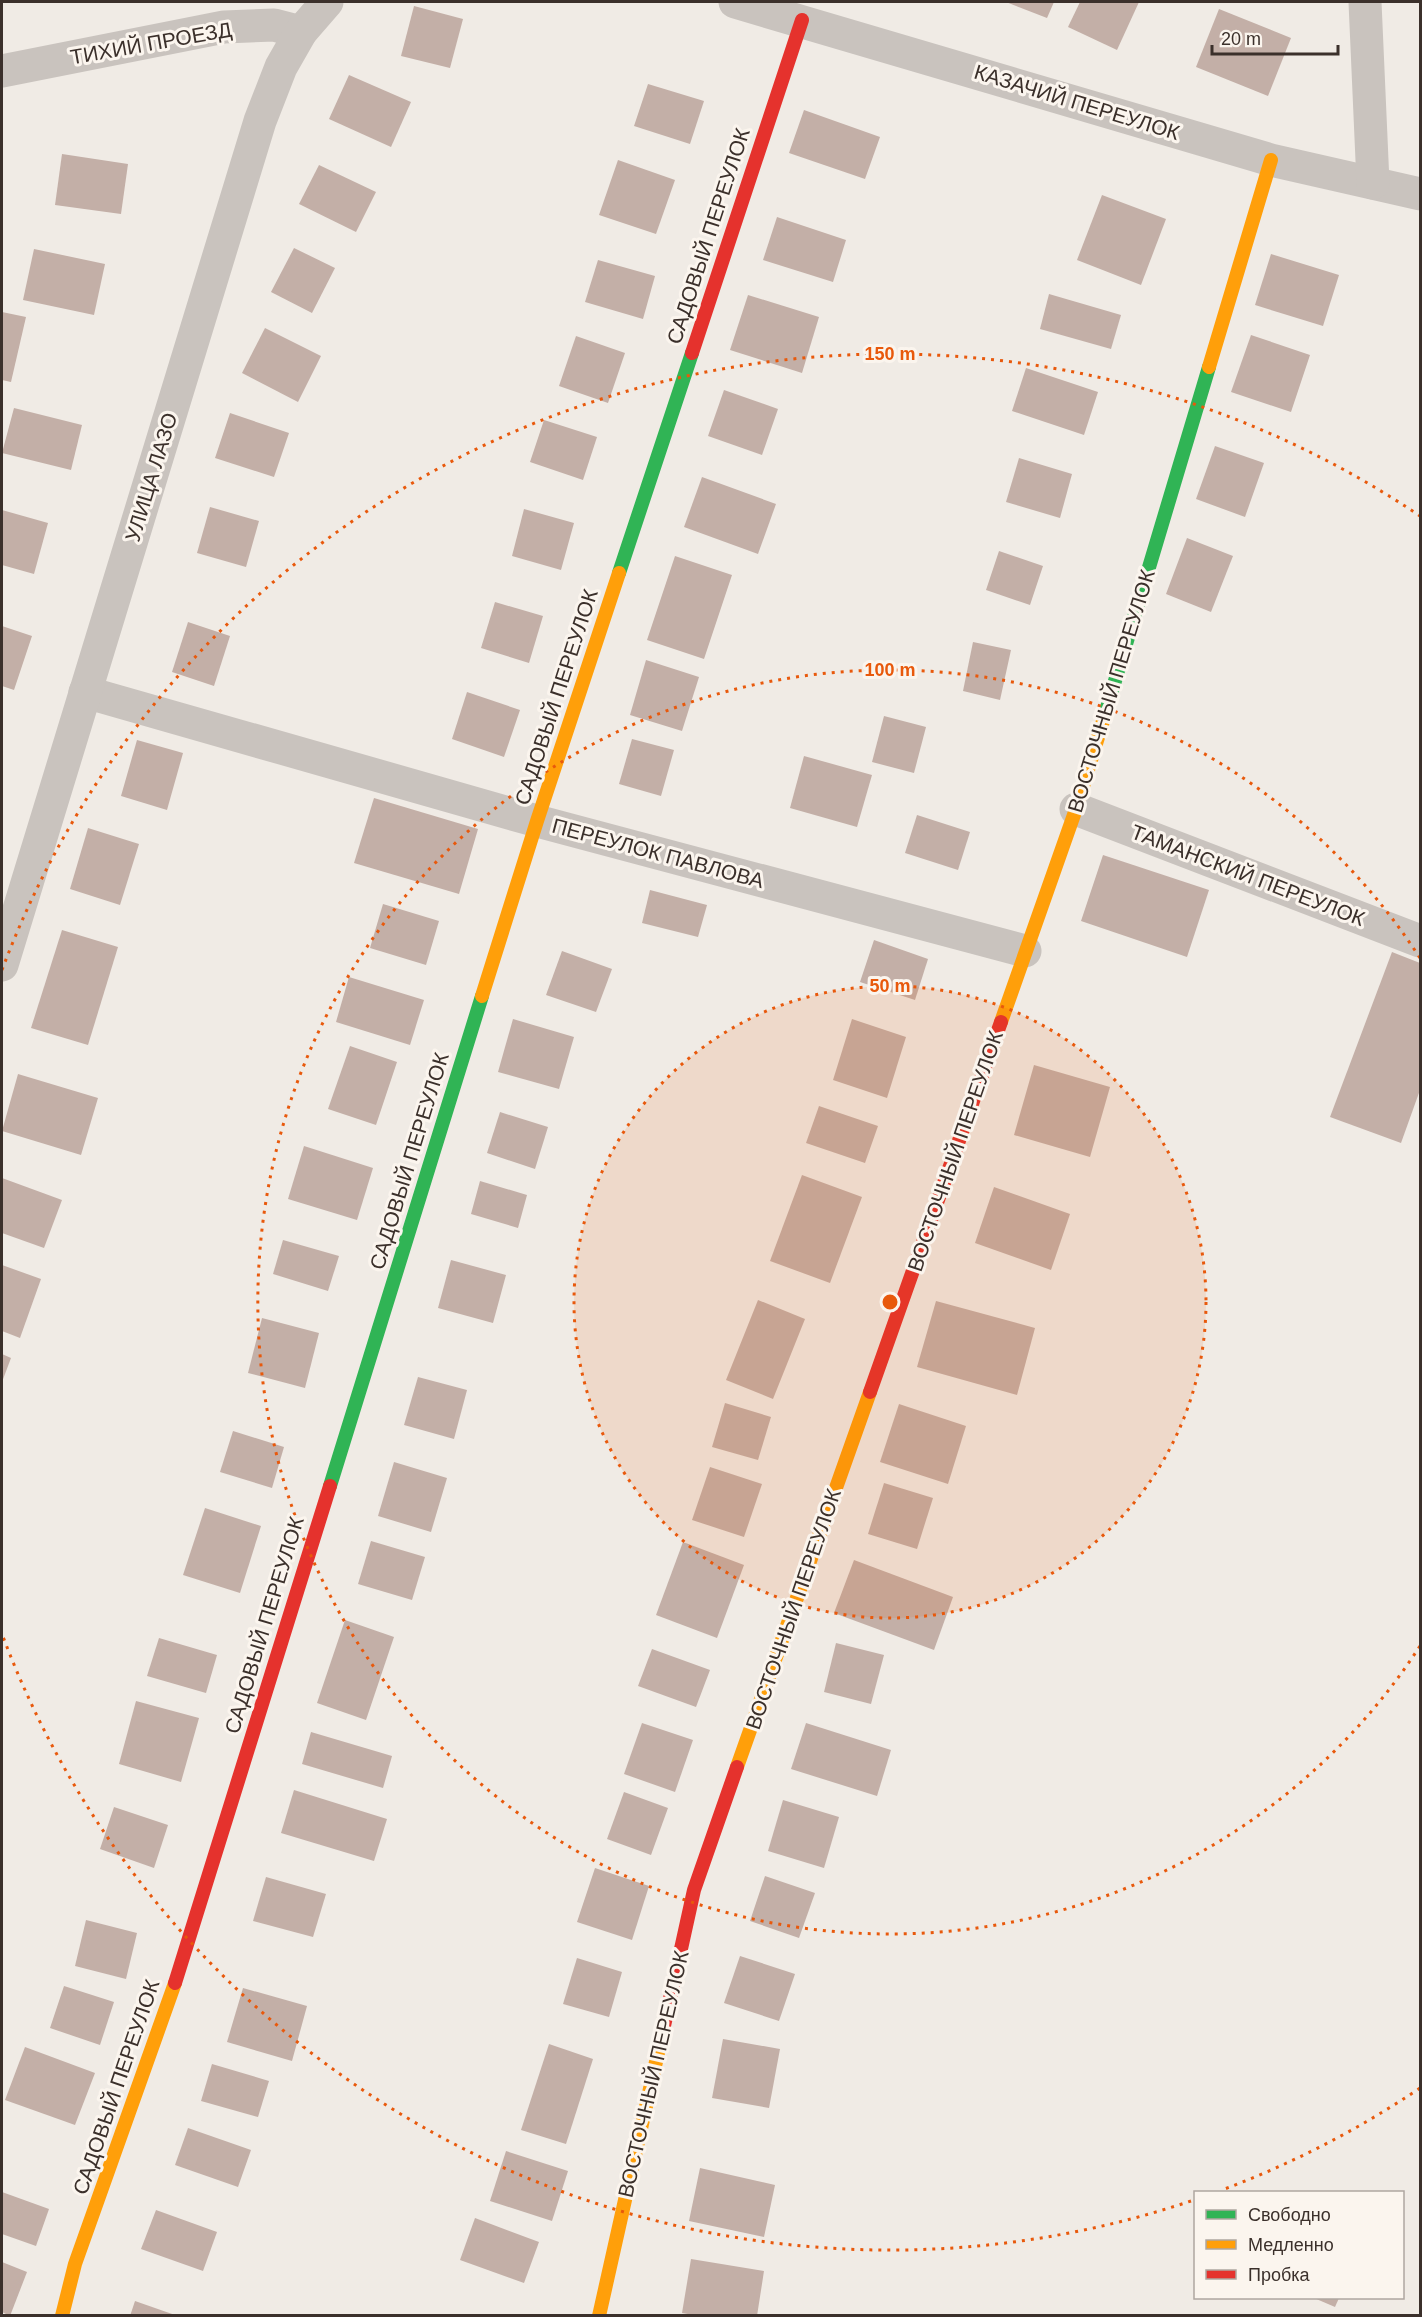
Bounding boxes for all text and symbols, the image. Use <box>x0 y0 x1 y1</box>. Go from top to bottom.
street label: ТИХИЙ ПРОЕЗД <box>69 17 233 69</box>
scale bar <box>1212 18 1338 56</box>
text: 20 m <box>1221 29 1261 49</box>
street label: КАЗАЧИЙ ПЕРЕУЛОК <box>972 60 1183 144</box>
street label: САДОВЫЙ ПЕРЕУЛОК <box>662 124 754 347</box>
text: 150 m <box>864 344 916 364</box>
street label: УЛИЦА ЛАЗО <box>121 410 181 544</box>
street label: ВОСТОЧНЫЙ ПЕРЕУЛОК <box>1063 566 1159 815</box>
street label: САДОВЫЙ ПЕРЕУЛОК <box>510 585 602 808</box>
text: 100 m <box>864 660 916 680</box>
street label: ПЕРЕУЛОК ПАВЛОВА <box>550 814 766 892</box>
street label: ТАМАНСКИЙ ПЕРЕУЛОК <box>1128 820 1369 931</box>
text: 50 m <box>869 976 911 996</box>
street label: ВОСТОЧНЫЙ ПЕРЕУЛОК <box>903 1027 1007 1274</box>
street label: САДОВЫЙ ПЕРЕУЛОК <box>365 1049 453 1272</box>
centre of rings <box>880 1292 900 1312</box>
street label: ВОСТОЧНЫЙ ПЕРЕУЛОК <box>741 1485 845 1732</box>
street label: САДОВЫЙ ПЕРЕУЛОК <box>220 1513 308 1736</box>
street label: ВОСТОЧНЫЙ ПЕРЕУЛОК <box>613 1948 693 2200</box>
street label: САДОВЫЙ ПЕРЕУЛОК <box>68 1976 164 2197</box>
legend <box>1194 2191 1404 2299</box>
text: Свободно <box>1248 2205 1331 2225</box>
text: Медленно <box>1248 2235 1334 2255</box>
text: Пробка <box>1248 2265 1311 2285</box>

